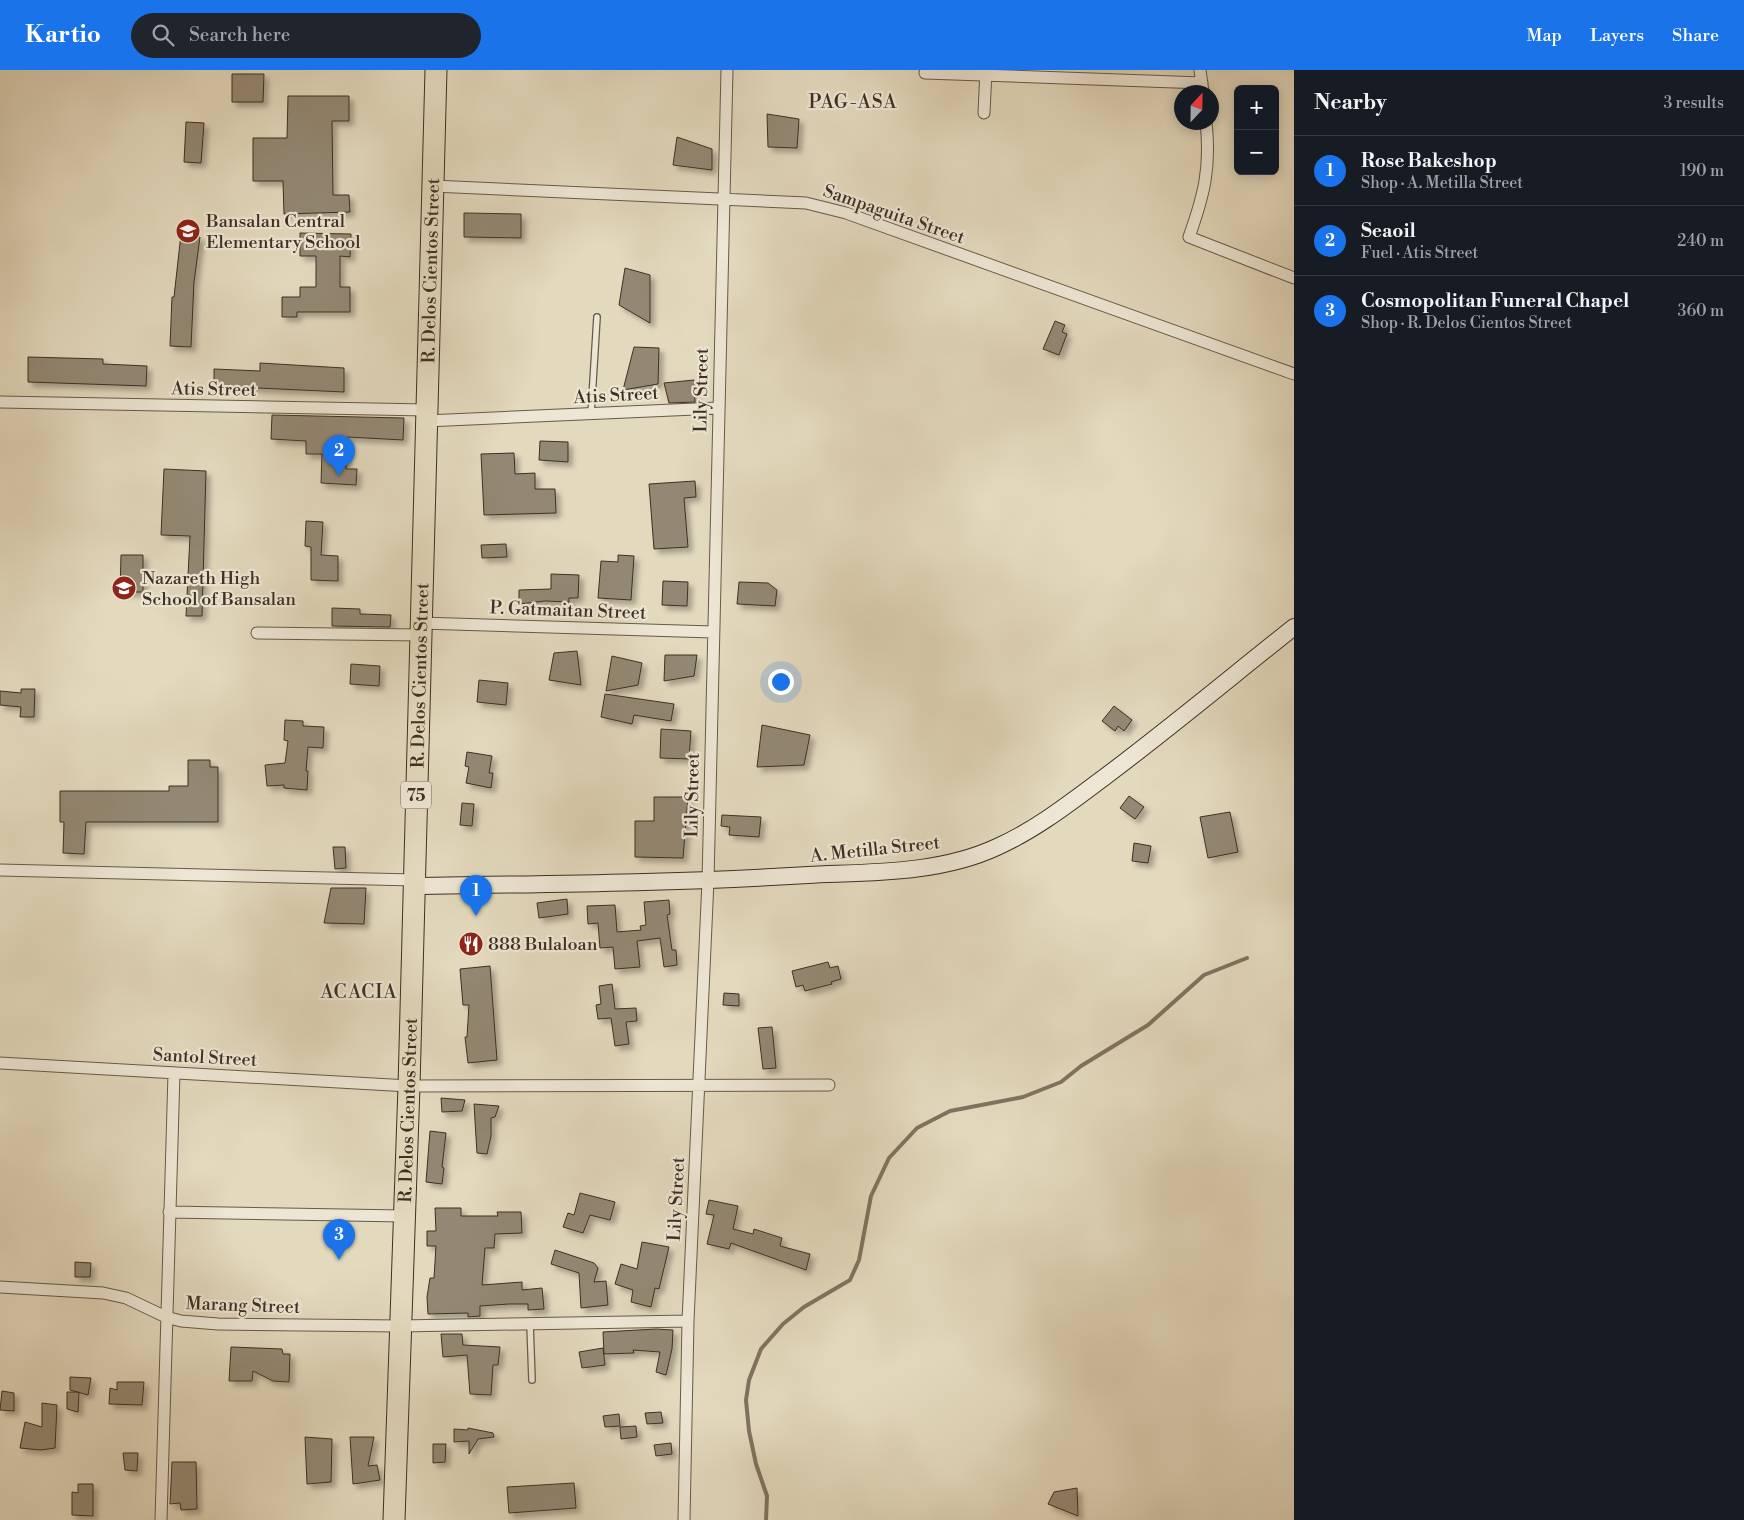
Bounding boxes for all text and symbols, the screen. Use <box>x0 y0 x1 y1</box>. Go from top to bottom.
search box <box>131 13 481 58</box>
text: Kartio <box>25 20 101 50</box>
icon: search <box>149 21 177 49</box>
text: Search here <box>189 23 290 47</box>
text: Map <box>1527 24 1562 47</box>
text: Layers <box>1590 24 1644 47</box>
text: Share <box>1672 24 1719 47</box>
north arrow <box>1174 85 1219 130</box>
map controls <box>1234 85 1279 175</box>
button: + <box>1234 85 1279 130</box>
district label: PAG-ASA <box>808 90 898 114</box>
text: Nearby <box>1314 90 1387 116</box>
text: 3 results <box>1663 93 1724 113</box>
button: − <box>1234 130 1279 175</box>
text: Rose Bakeshop <box>1361 149 1497 173</box>
text: 1 <box>1326 161 1334 181</box>
text: 190 m <box>1680 161 1724 181</box>
text: Shop · A. Metilla Street <box>1361 173 1523 193</box>
street label: R. Delos Cientos Street <box>417 177 445 364</box>
street label: Sampaguita Street <box>820 179 968 250</box>
place label: Bansalan Central Elementary School <box>205 210 361 254</box>
school or university icon: Bansalan Central Elementary School <box>175 218 201 244</box>
text: Seaoil <box>1361 219 1416 243</box>
text: 2 <box>1325 231 1335 251</box>
text: 240 m <box>1677 231 1724 251</box>
text: Fuel · Atis Street <box>1361 243 1478 263</box>
text: Cosmopolitan Funeral Chapel <box>1361 289 1629 313</box>
text: 3 <box>1325 301 1335 321</box>
text: 360 m <box>1678 301 1724 321</box>
text: Shop · R. Delos Cientos Street <box>1361 313 1572 333</box>
street label: Lily Street <box>689 347 714 433</box>
street label: Atis Street <box>170 377 257 402</box>
street label: Atis Street <box>572 382 660 409</box>
pin: 2 <box>323 435 355 476</box>
place label: Nazareth High School of Bansalan <box>142 567 296 611</box>
school or university icon: Nazareth High School of Bansalan <box>111 575 137 601</box>
street label: R. Delos Cientos Street <box>406 582 434 768</box>
street label: P. Gatmaitan Street <box>489 596 647 625</box>
your location <box>768 669 794 695</box>
street label: Lily Street <box>680 752 705 838</box>
road number: 75 <box>401 782 431 808</box>
street label: A. Metilla Street <box>808 831 942 868</box>
pin: 1 <box>460 875 492 916</box>
restaurant icon: 888 Bulaloan <box>458 931 484 957</box>
place label: 888 Bulaloan <box>488 933 598 956</box>
district label: ACACIA <box>320 980 397 1004</box>
street label: R. Delos Cientos Street <box>394 1017 423 1203</box>
street label: Santol Street <box>152 1043 258 1072</box>
street label: Lily Street <box>663 1156 690 1242</box>
pin: 3 <box>323 1219 355 1260</box>
street label: Marang Street <box>185 1292 301 1319</box>

